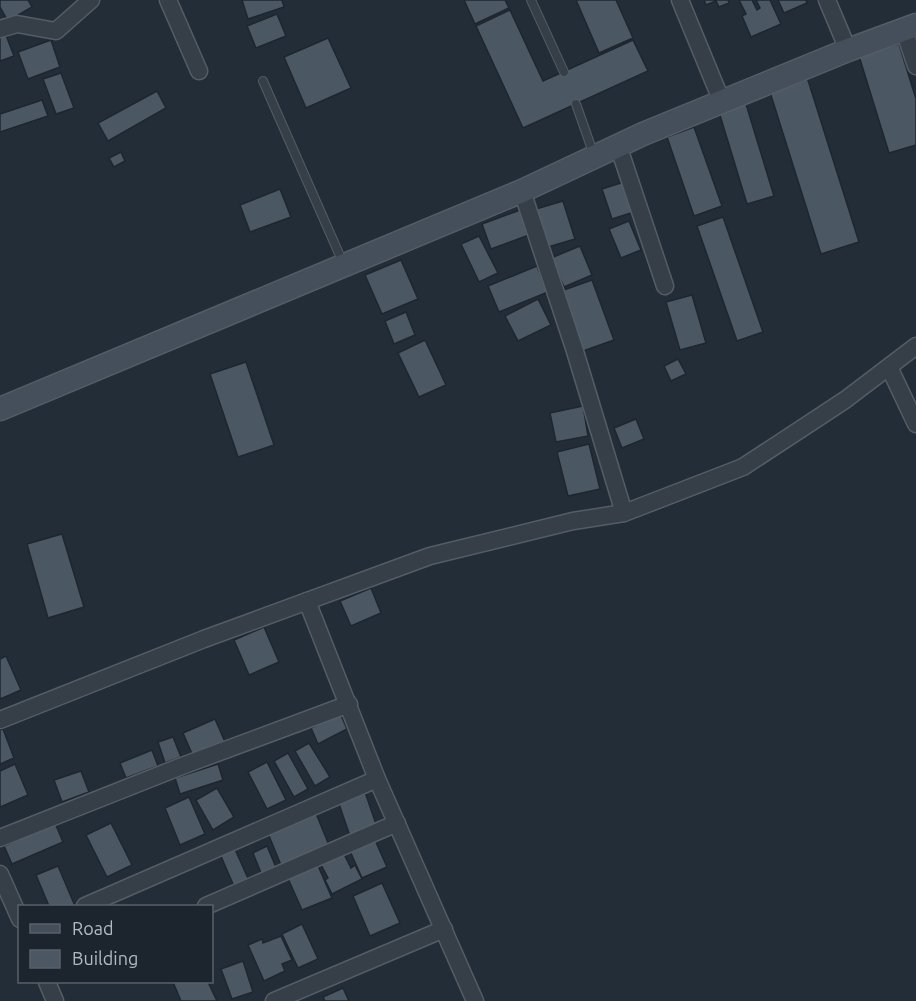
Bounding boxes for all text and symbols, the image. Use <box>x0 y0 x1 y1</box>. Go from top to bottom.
legend <box>18 905 213 983</box>
text: Road <box>72 918 114 938</box>
text: Building <box>72 948 138 968</box>

